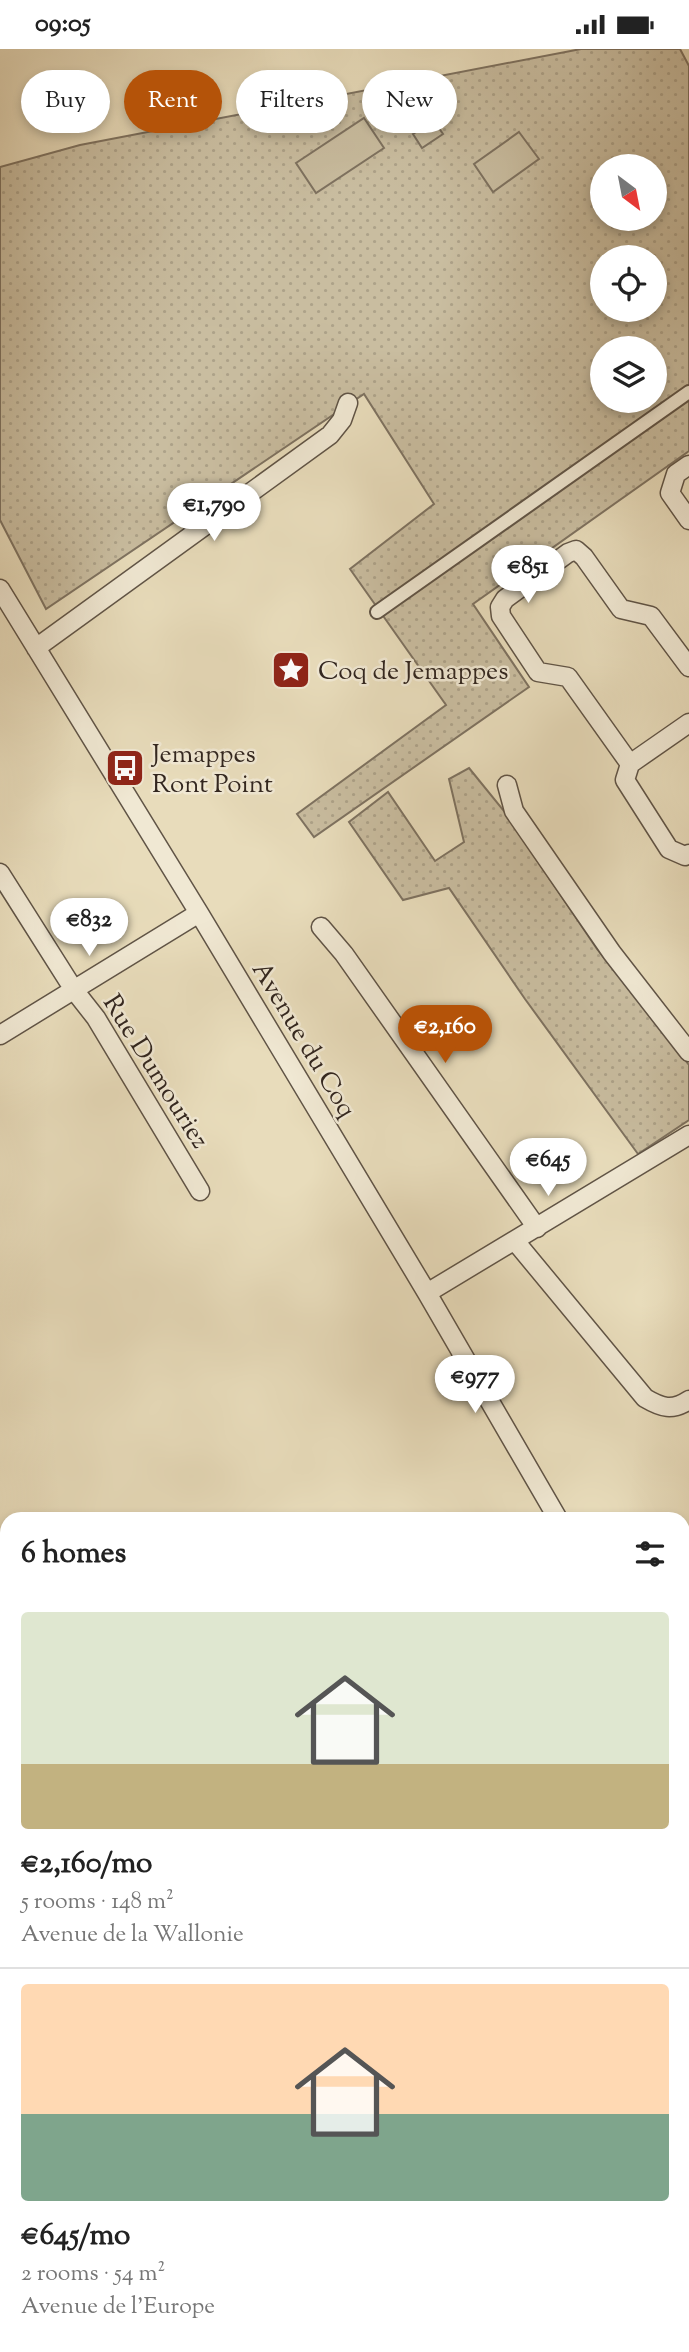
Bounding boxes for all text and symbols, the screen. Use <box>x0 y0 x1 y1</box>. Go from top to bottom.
text: 09:05 <box>35 6 91 43</box>
chip: Buy <box>21 70 110 133</box>
chip: Rent <box>124 70 222 133</box>
chip: Filters <box>236 70 348 133</box>
chip: New <box>362 70 457 133</box>
north arrow <box>590 154 667 231</box>
map controls <box>590 154 667 413</box>
button: locate <box>590 245 667 322</box>
button: layers <box>590 336 667 413</box>
pin: €1,790 <box>157 483 271 543</box>
text: €1,790 <box>183 489 245 522</box>
pin: €851 <box>487 545 569 605</box>
text: €851 <box>507 551 549 584</box>
place icon: Coq de Jemappes <box>270 649 312 691</box>
place label: Coq de Jemappes <box>318 654 508 691</box>
place label: Jemappes Ront Point <box>150 737 273 804</box>
bus stop icon: Jemappes Ront Point <box>104 747 146 789</box>
pin: €832 <box>48 899 130 958</box>
text: €832 <box>66 904 112 937</box>
street label: Avenue du Coq <box>242 955 364 1126</box>
street label: Rue Dumouriez <box>93 988 217 1157</box>
pin: €2,160 <box>388 1005 502 1065</box>
text: €2,160 <box>414 1011 476 1044</box>
pin: €645 <box>507 1139 589 1198</box>
text: €645 <box>526 1144 570 1177</box>
pin: €977 <box>434 1355 516 1415</box>
text: €977 <box>451 1361 499 1394</box>
text: 6 homes <box>21 1533 126 1576</box>
icon: filters <box>631 1535 669 1573</box>
icon: home <box>282 1657 408 1783</box>
text: €2,160/mo <box>21 1843 152 1886</box>
text: 5 rooms · 148 m² <box>21 1886 174 1919</box>
text: Avenue de la Wallonie <box>21 1919 244 1952</box>
icon: home <box>282 2029 408 2155</box>
text: €645/mo <box>21 2215 130 2258</box>
text: 2 rooms · 54 m² <box>21 2258 165 2291</box>
text: Avenue de l'Europe <box>21 2291 215 2324</box>

